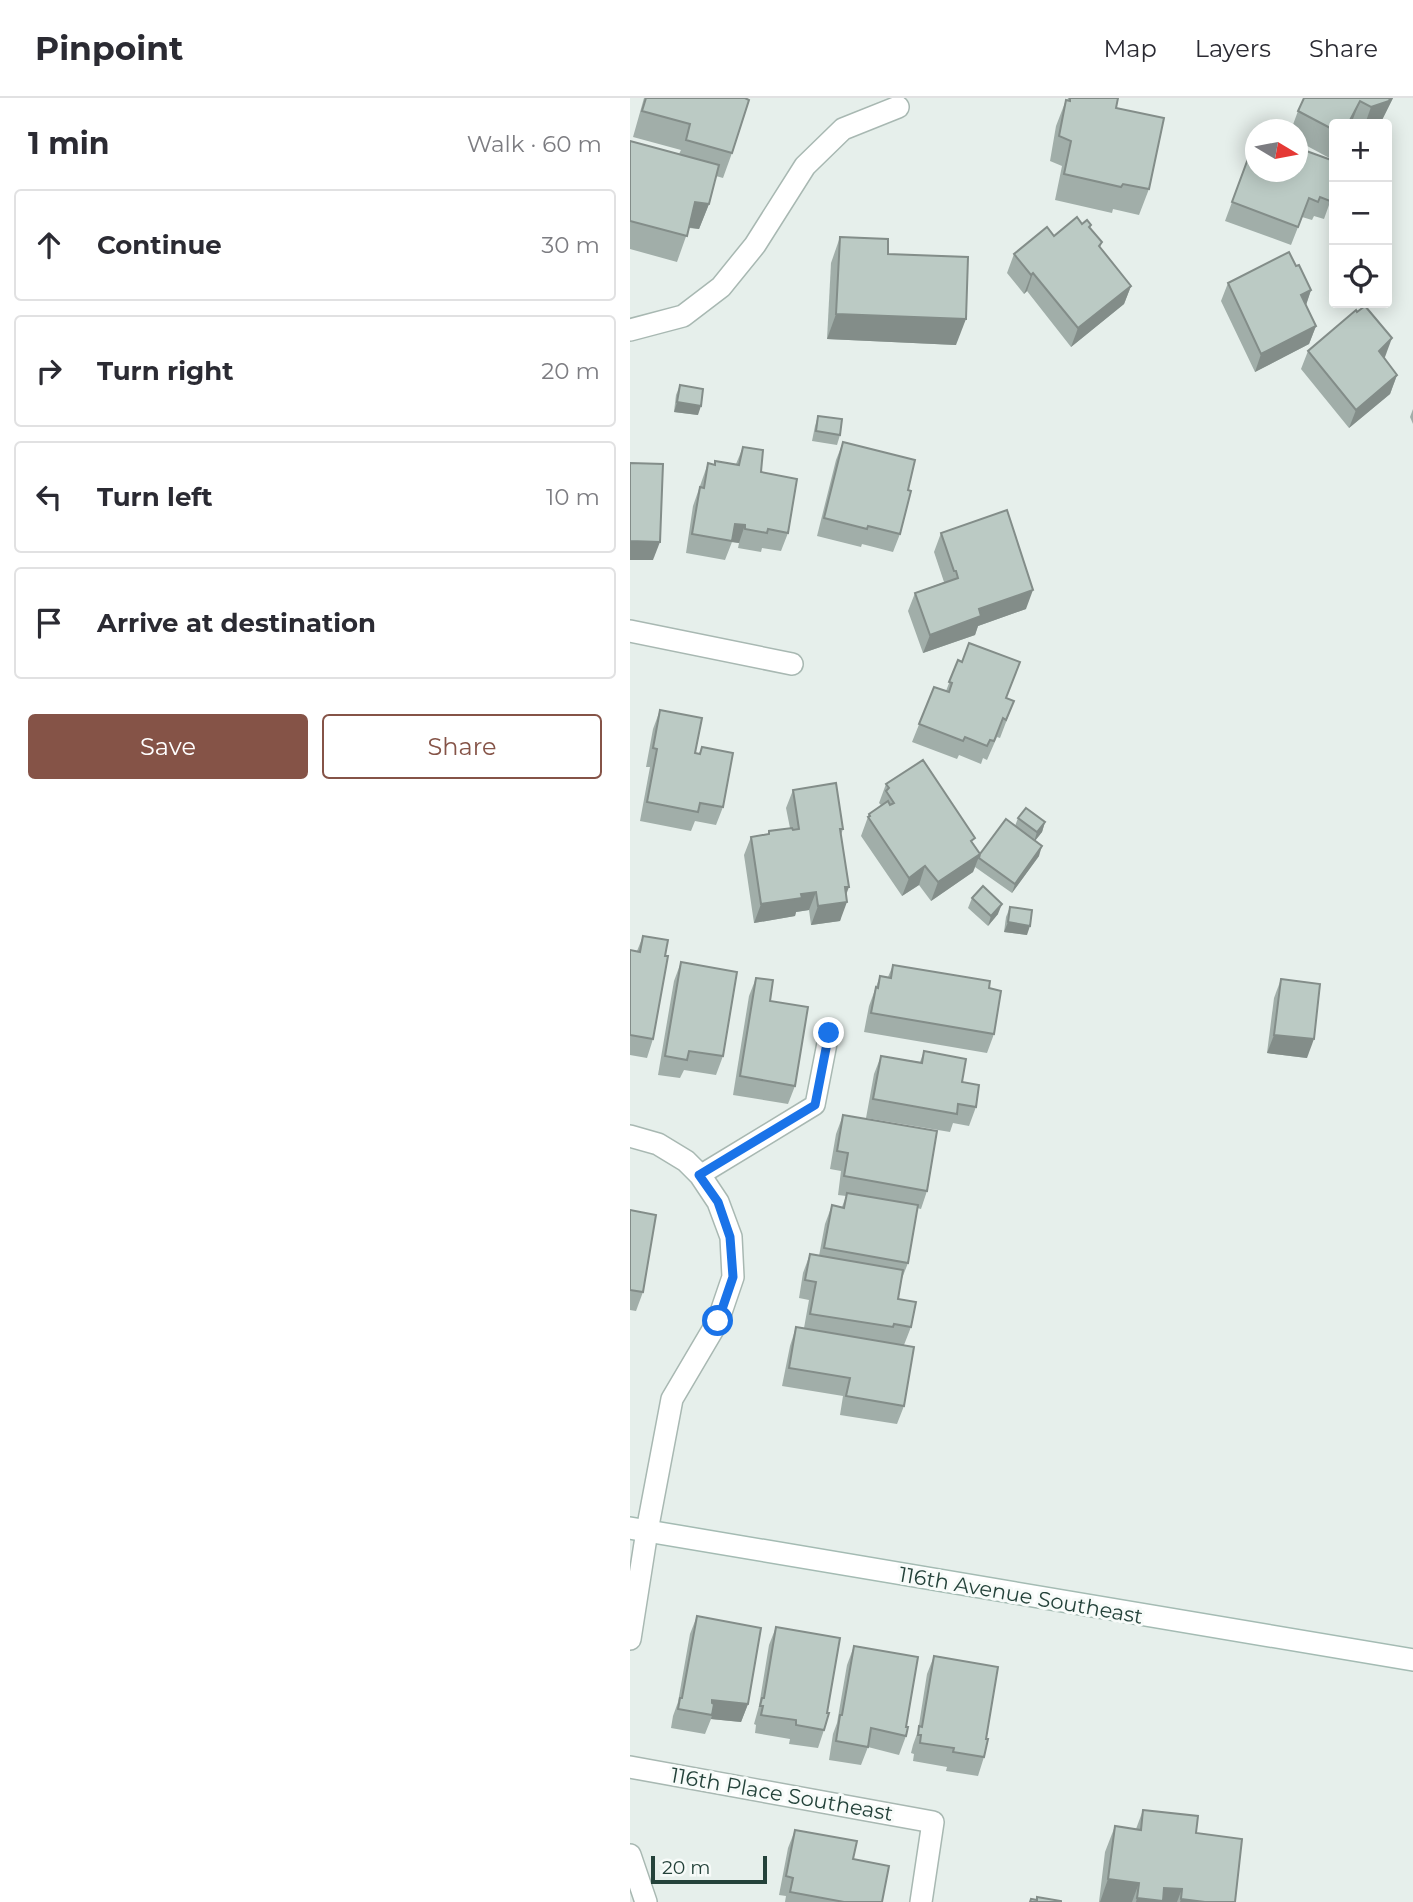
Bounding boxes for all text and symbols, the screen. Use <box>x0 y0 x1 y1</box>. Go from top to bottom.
text: Pinpoint <box>35 28 183 68</box>
text: Map <box>1103 34 1157 63</box>
text: Layers <box>1195 34 1271 63</box>
text: Share <box>1309 34 1378 63</box>
north arrow <box>1245 119 1308 182</box>
map controls <box>1329 119 1392 308</box>
button: + <box>1329 119 1392 182</box>
text: 1 min <box>28 125 109 162</box>
text: Walk · 60 m <box>467 130 602 158</box>
button: − <box>1329 182 1392 245</box>
icon: ahead <box>30 226 68 264</box>
text: Continue <box>97 229 222 261</box>
text: 30 m <box>541 231 600 259</box>
button: locate <box>1329 245 1392 308</box>
icon: right <box>30 352 68 390</box>
text: Turn right <box>97 355 233 387</box>
text: 20 m <box>541 357 600 385</box>
icon: left <box>30 478 68 516</box>
text: Turn left <box>97 481 213 513</box>
text: 10 m <box>546 483 600 511</box>
icon: arrive <box>30 604 68 642</box>
text: Arrive at destination <box>97 607 376 639</box>
button: Save <box>28 714 308 779</box>
button: Share <box>322 714 602 779</box>
route end <box>813 1017 844 1048</box>
route start <box>702 1305 733 1336</box>
street label: 116th Avenue Southeast <box>897 1561 1145 1629</box>
street label: 116th Place Southeast <box>669 1762 895 1826</box>
scale bar <box>651 1853 766 1885</box>
text: 20 m <box>662 1856 710 1879</box>

